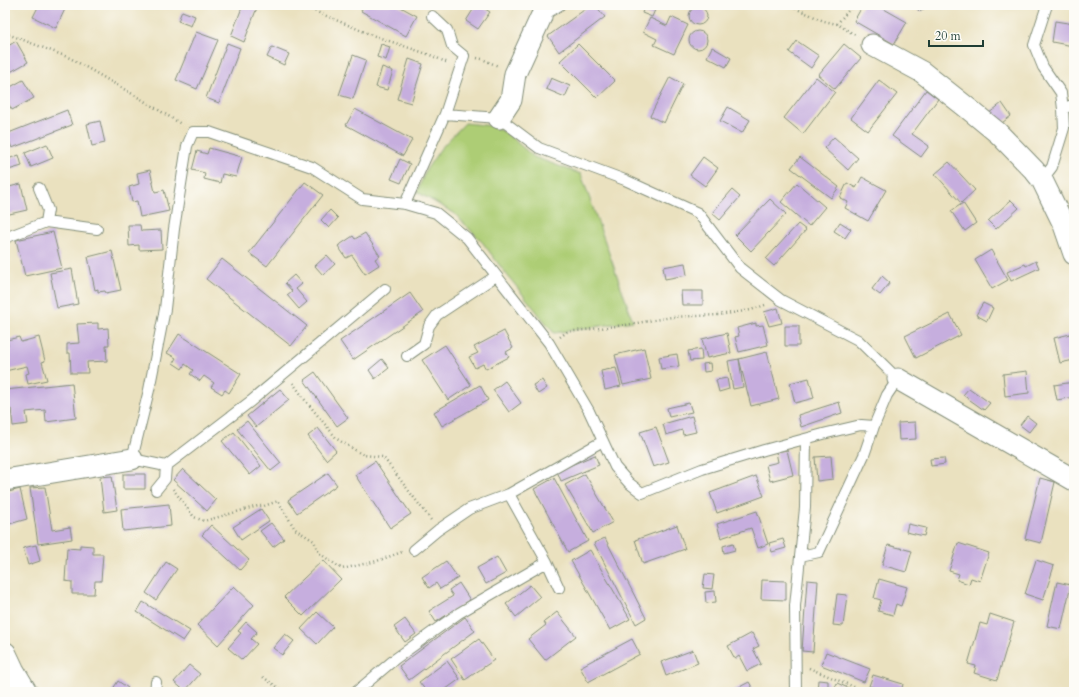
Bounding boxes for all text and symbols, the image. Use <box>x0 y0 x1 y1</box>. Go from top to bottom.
scale bar <box>929 22 983 48</box>
text: 20 m <box>935 28 962 44</box>

